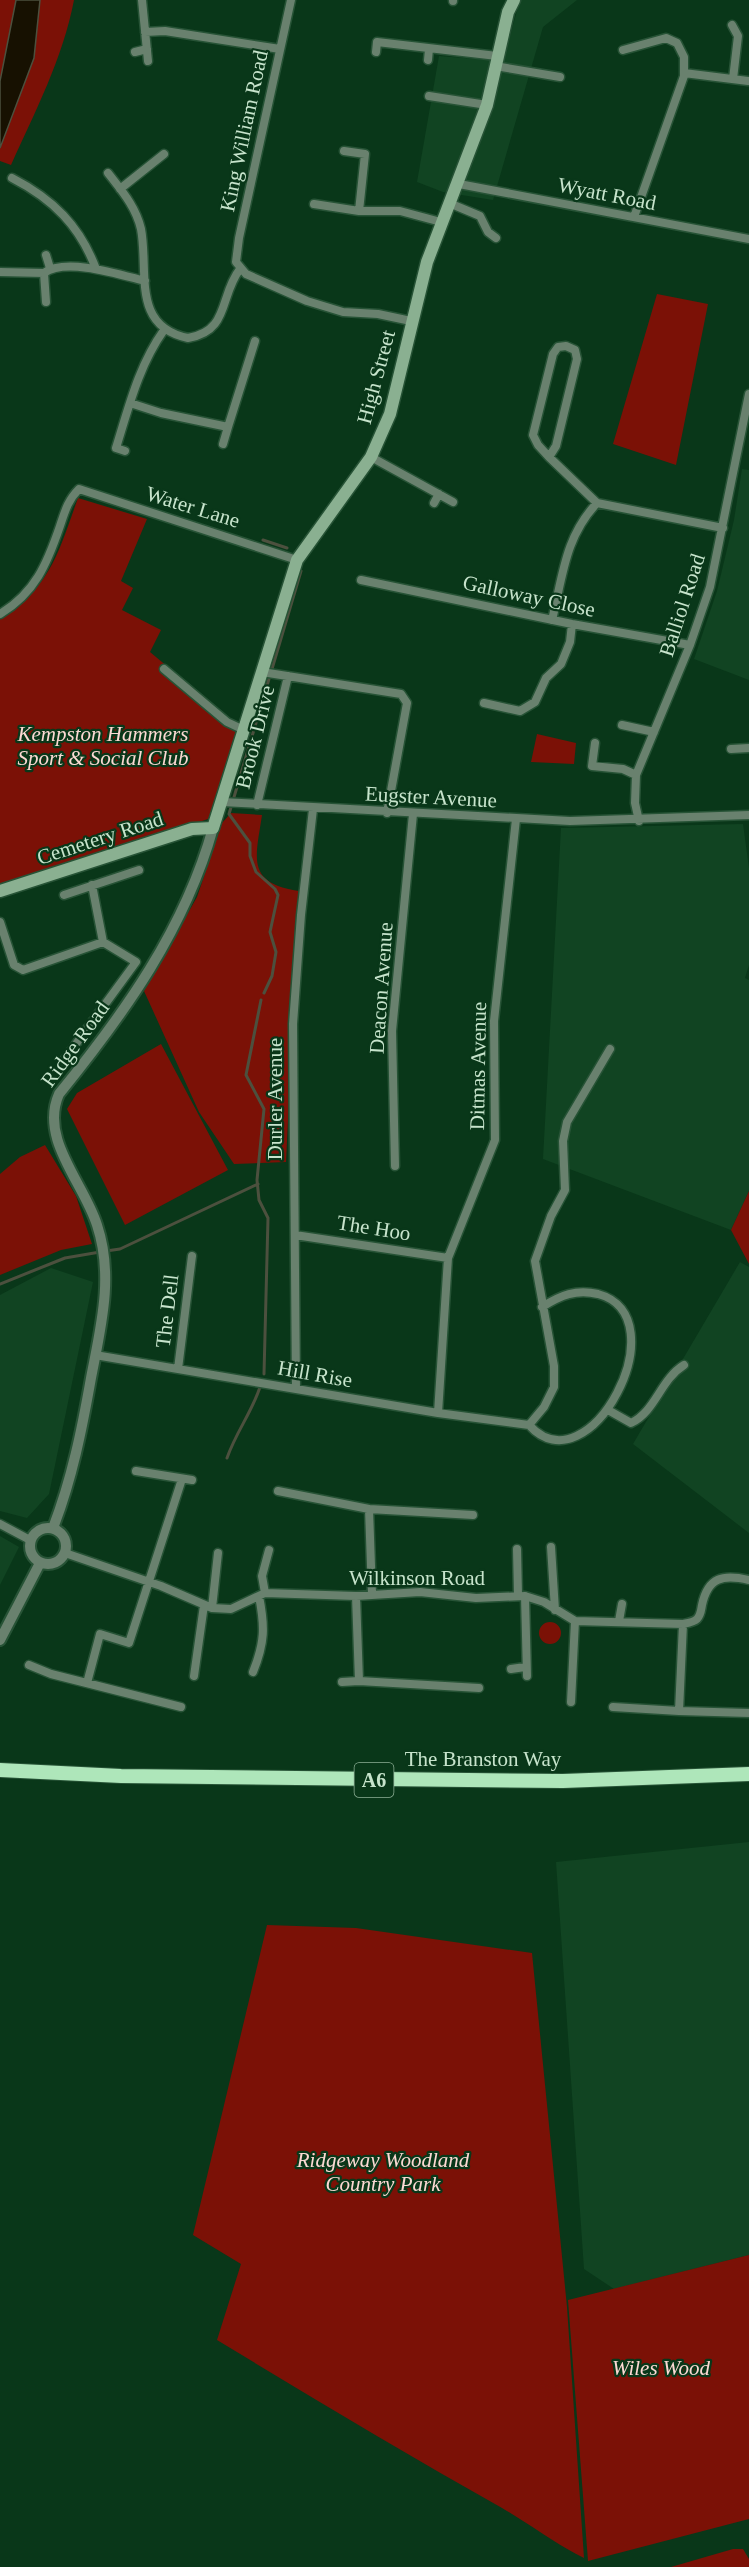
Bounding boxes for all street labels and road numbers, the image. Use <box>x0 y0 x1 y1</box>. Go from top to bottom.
street label: King William Road <box>215 48 273 214</box>
street label: Wyatt Road <box>556 173 659 215</box>
street label: High Street <box>352 327 400 427</box>
street label: Water Lane <box>143 481 243 533</box>
street label: Balliol Road <box>654 550 710 659</box>
street label: Galloway Close <box>461 570 597 622</box>
street label: Brook Drive <box>231 683 279 791</box>
street label: Eugster Avenue <box>364 782 498 812</box>
street label: Cemetery Road <box>34 806 167 870</box>
street label: Deacon Avenue <box>364 921 398 1055</box>
street label: Ridge Road <box>36 996 114 1091</box>
street label: Ditmas Avenue <box>465 1002 491 1130</box>
street label: Durler Avenue <box>263 1038 287 1160</box>
street label: The Hoo <box>336 1210 412 1246</box>
street label: The Dell <box>151 1273 183 1349</box>
street label: Hill Rise <box>276 1356 354 1392</box>
street label: Wilkinson Road <box>349 1566 486 1590</box>
street label: The Branston Way <box>405 1747 562 1771</box>
road number: A6 <box>354 1763 394 1797</box>

